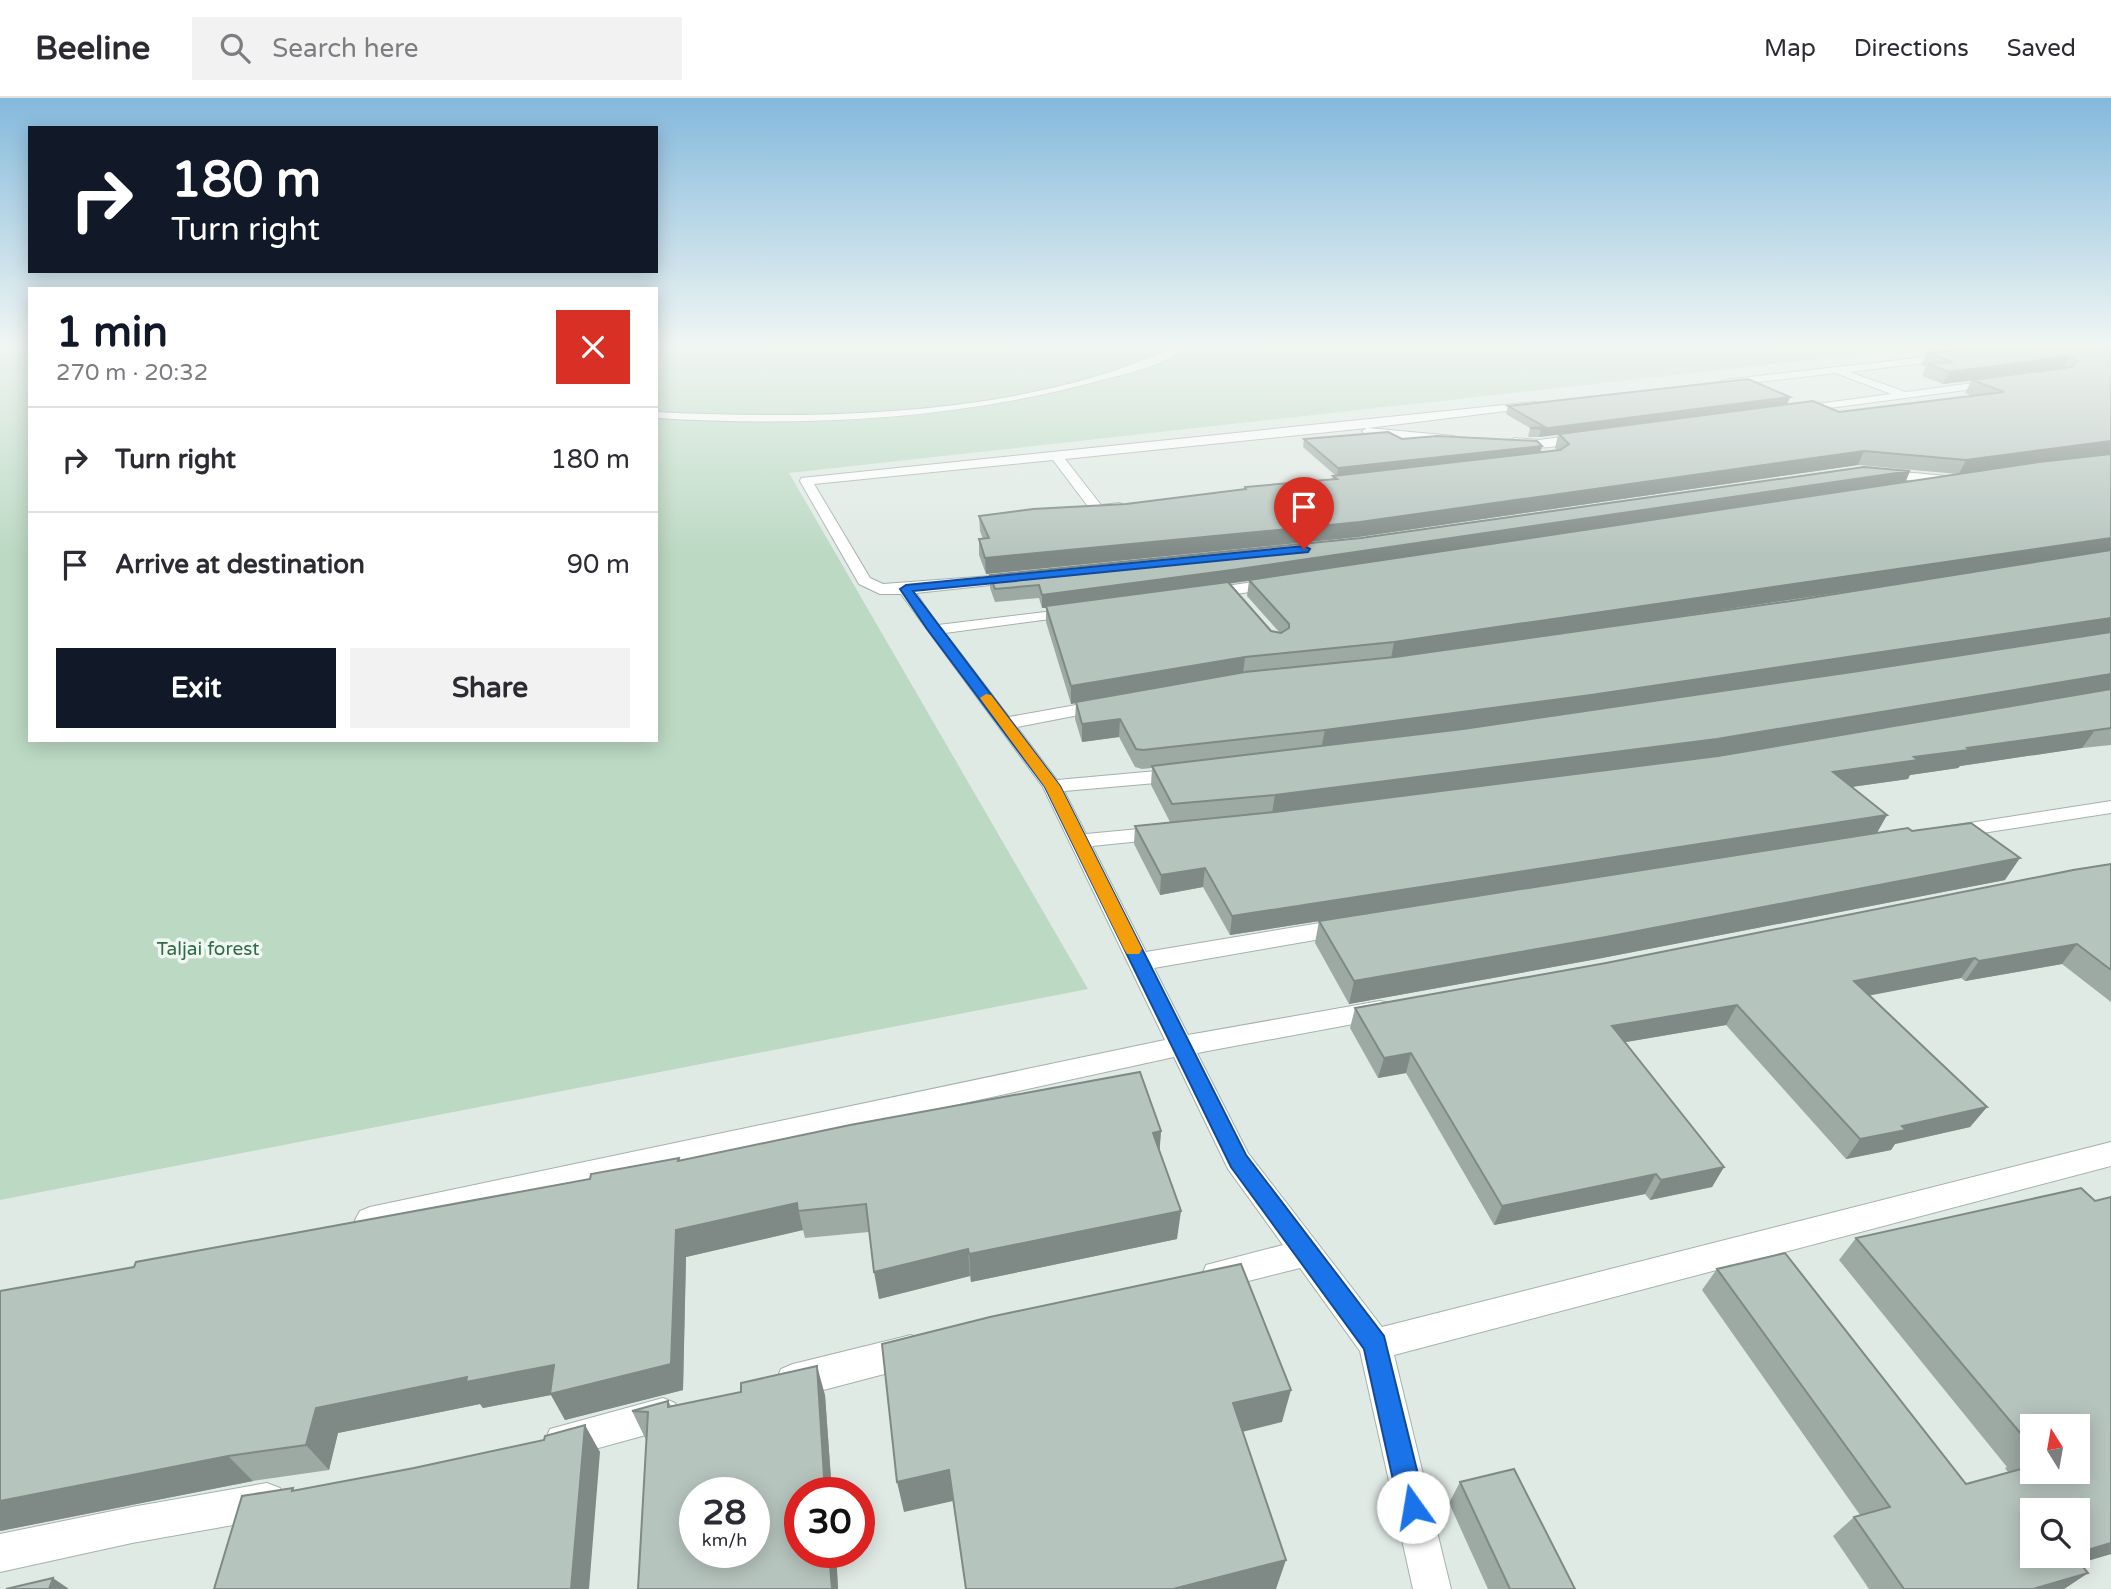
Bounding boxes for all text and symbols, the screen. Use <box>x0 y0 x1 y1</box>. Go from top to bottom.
search box <box>192 17 682 80</box>
text: Beeline <box>35 29 150 68</box>
icon: search <box>216 29 254 67</box>
text: Search here <box>272 33 418 64</box>
text: Map <box>1764 34 1816 63</box>
text: Directions <box>1854 34 1969 63</box>
text: Saved <box>2007 34 2076 63</box>
text: 180 m <box>171 151 321 210</box>
icon: right <box>56 154 147 245</box>
text: Turn right <box>171 211 320 249</box>
text: 1 min <box>56 307 168 358</box>
button: close <box>556 310 630 384</box>
text: 270 m · 20:32 <box>56 359 208 387</box>
icon: right <box>56 441 94 479</box>
text: Turn right <box>115 444 236 475</box>
text: 180 m <box>550 444 630 475</box>
pin <box>1274 477 1334 549</box>
icon: arrive <box>1285 488 1323 526</box>
icon: arrive <box>56 546 94 584</box>
text: Arrive at destination <box>115 549 365 580</box>
text: 90 m <box>567 549 630 580</box>
button: Exit <box>56 648 336 728</box>
button: Share <box>350 648 630 728</box>
park label: Taljai forest <box>157 938 259 960</box>
north arrow <box>2020 1414 2090 1484</box>
map controls <box>2020 1414 2090 1568</box>
position arrow <box>1376 1470 1450 1544</box>
speed limit sign: 30 <box>784 1477 875 1568</box>
text: 28 <box>703 1492 746 1534</box>
button: search <box>2020 1498 2090 1568</box>
text: km/h <box>702 1529 747 1551</box>

